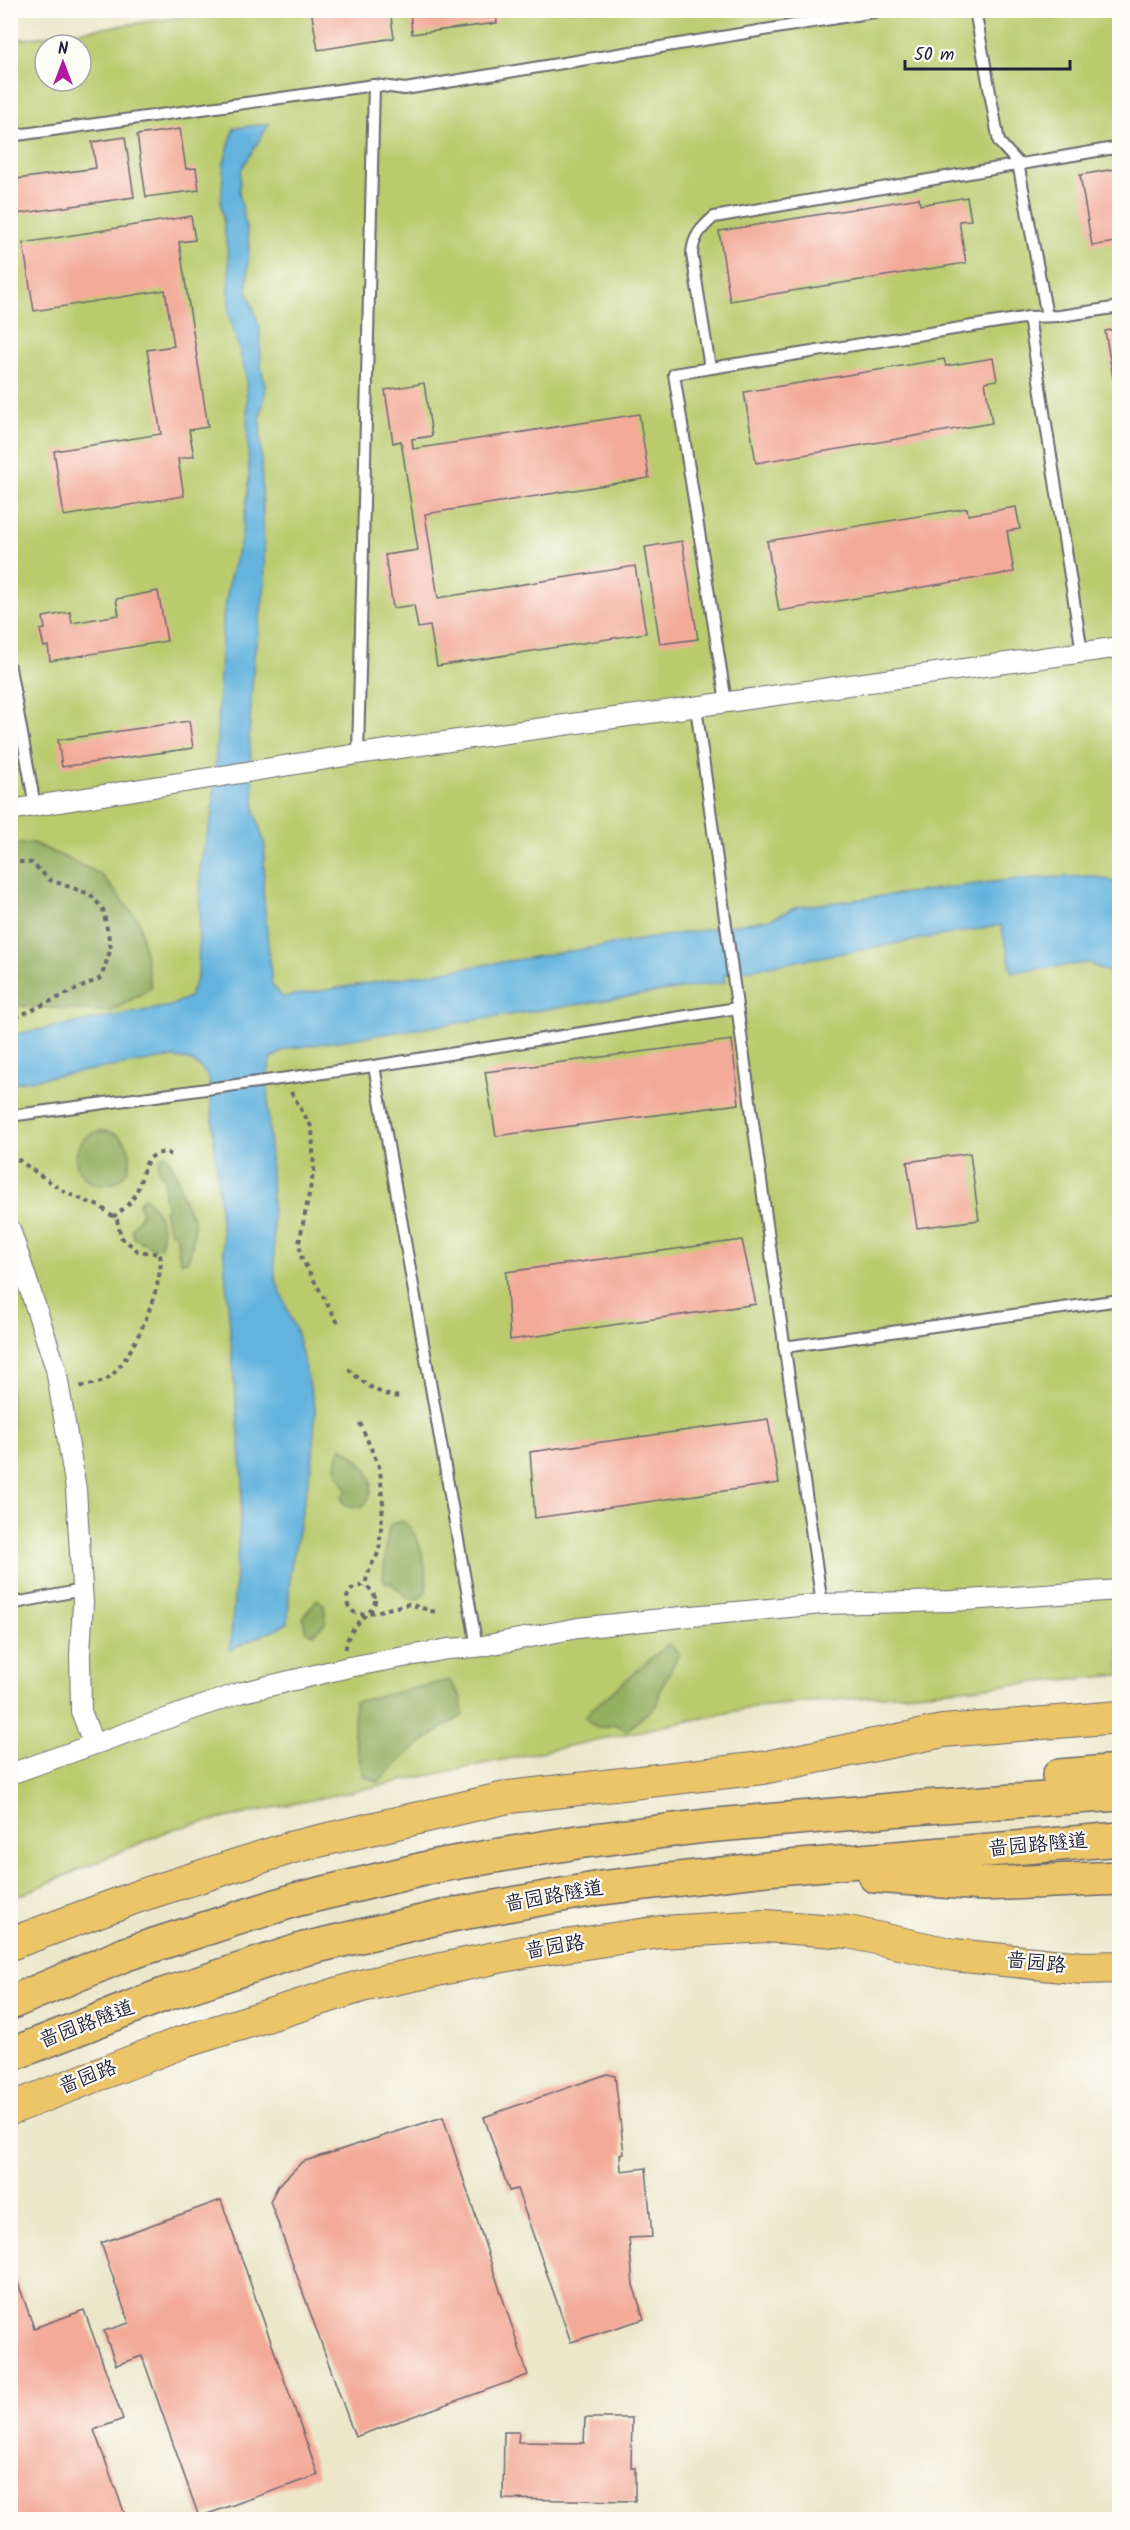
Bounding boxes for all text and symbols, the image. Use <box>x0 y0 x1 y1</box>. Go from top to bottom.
north arrow <box>33 33 93 93</box>
scale bar <box>905 33 1070 71</box>
text: N <box>58 37 68 62</box>
text: 50 m <box>914 41 954 70</box>
street label: 啬园路隧道 <box>987 1826 1089 1866</box>
street label: 啬园路隧道 <box>502 1873 606 1921</box>
street label: 啬园路 <box>523 1927 588 1968</box>
street label: 啬园路 <box>1004 1945 1069 1983</box>
street label: 啬园路隧道 <box>35 1992 139 2058</box>
street label: 啬园路 <box>54 2052 123 2104</box>

